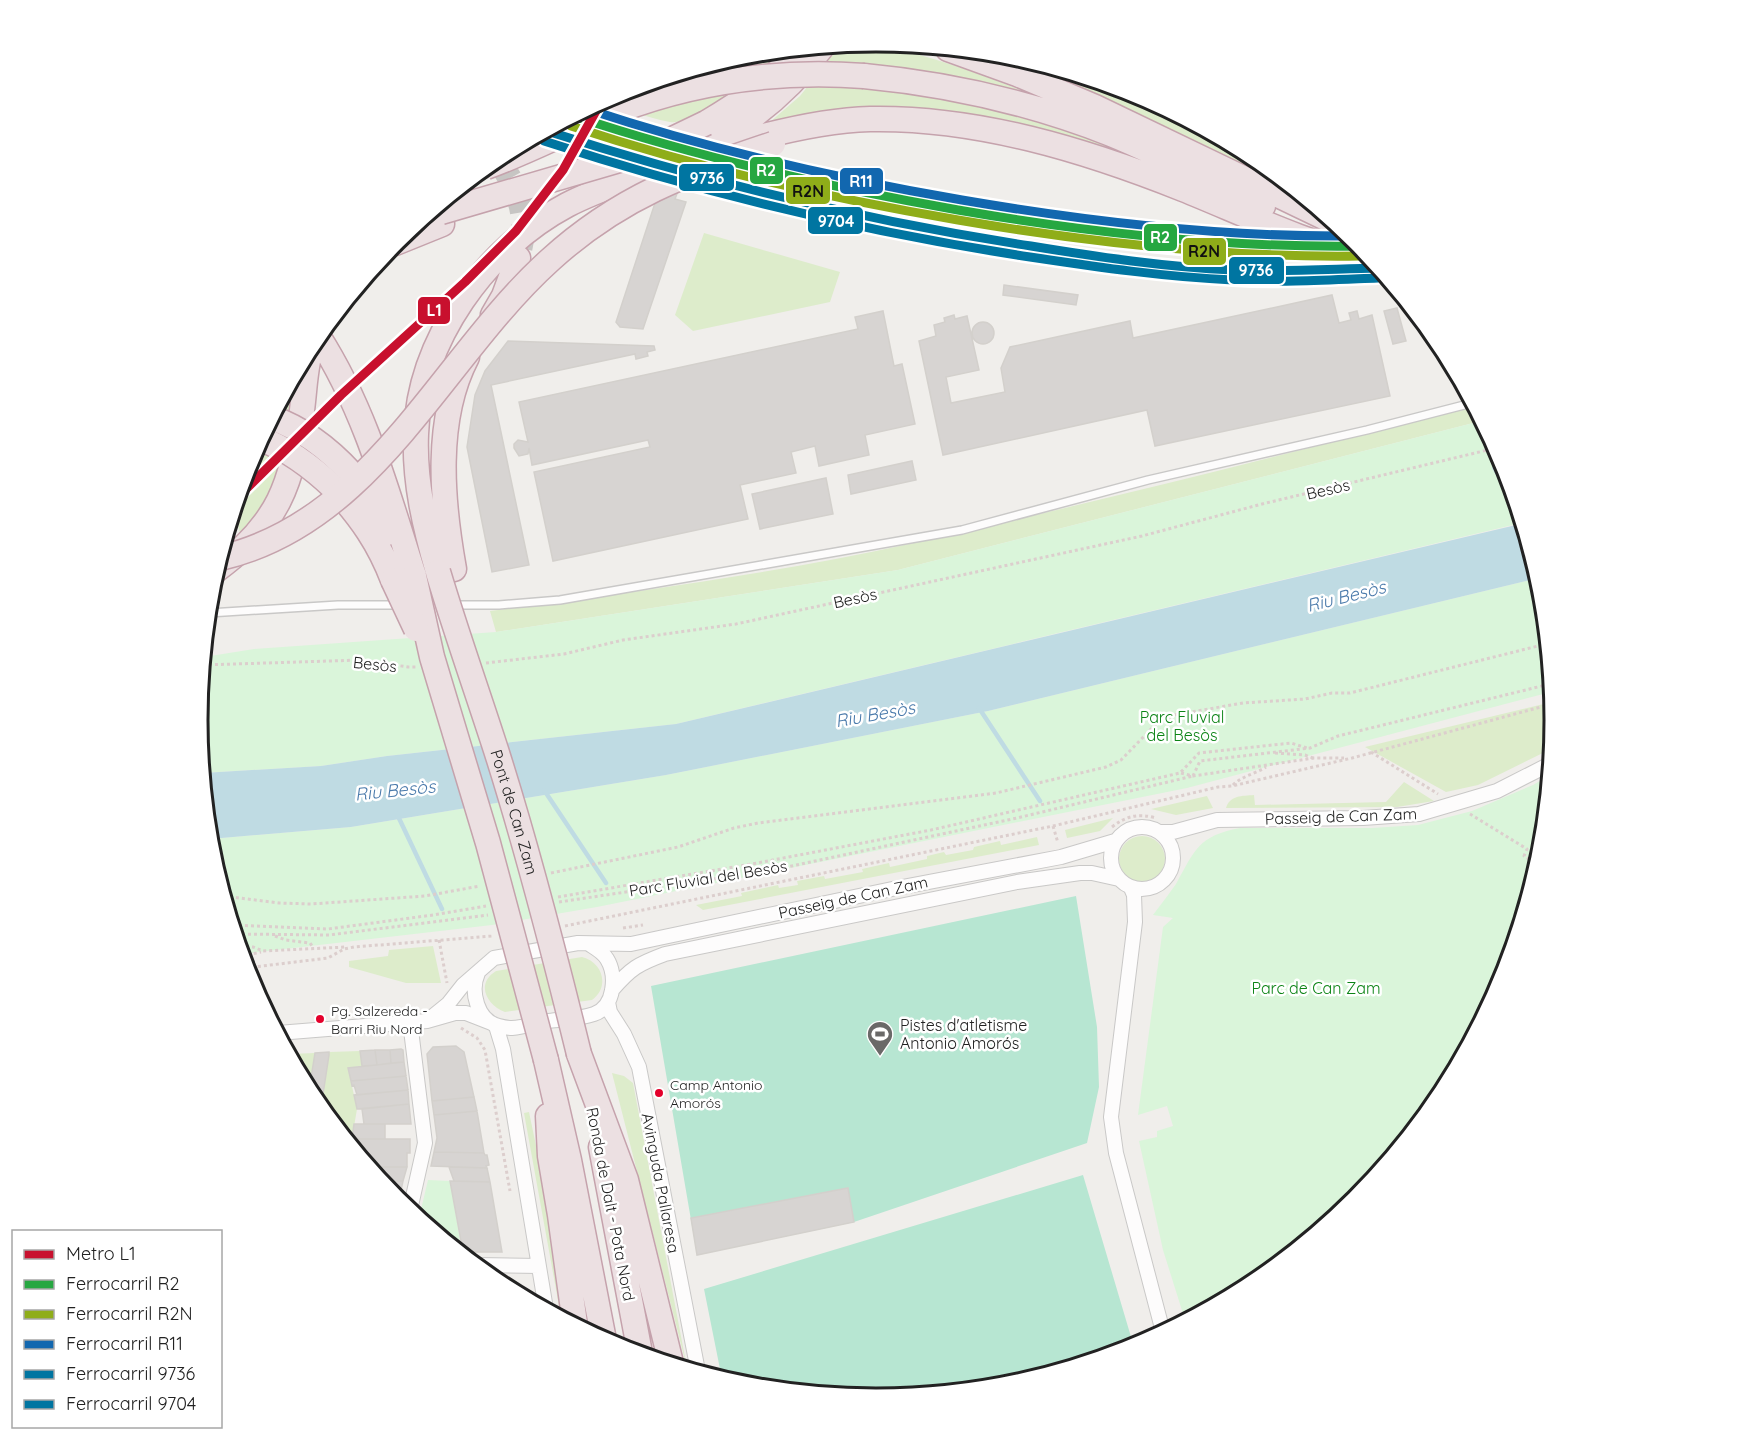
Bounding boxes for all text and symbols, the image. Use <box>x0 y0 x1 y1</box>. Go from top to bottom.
line badge: R2 <box>749 156 784 185</box>
text: R2 <box>756 160 776 180</box>
line badge: 9736 <box>678 163 735 192</box>
line badge: R11 <box>839 167 884 195</box>
text: 9736 <box>690 168 725 188</box>
text: R11 <box>849 171 873 191</box>
line badge: R2N <box>785 176 831 205</box>
text: R2N <box>792 181 824 201</box>
line badge: 9704 <box>807 206 864 235</box>
text: 9704 <box>818 211 855 231</box>
line badge: R2 <box>1143 223 1178 252</box>
text: R2 <box>1150 227 1170 247</box>
line badge: R2N <box>1182 237 1227 266</box>
text: R2N <box>1188 241 1220 261</box>
line badge: 9736 <box>1228 256 1285 285</box>
text: 9736 <box>1239 260 1274 280</box>
line badge: L1 <box>417 296 451 325</box>
text: L1 <box>426 300 442 320</box>
street label: Besòs <box>1304 474 1352 504</box>
water label: Riu Besòs <box>1304 575 1389 617</box>
street label: Besòs <box>831 584 879 612</box>
street label: Besòs <box>352 652 398 676</box>
water label: Riu Besòs <box>833 695 918 732</box>
park label: Parc Fluvial del Besòs <box>1140 707 1224 745</box>
street label: Pont de Can Zam <box>486 747 542 877</box>
water label: Riu Besòs <box>354 774 438 806</box>
street label: Passeig de Can Zam <box>1264 803 1418 829</box>
street label: Parc Fluvial del Besòs <box>627 856 789 900</box>
street label: Passeig de Can Zam <box>776 871 930 923</box>
park label: Parc de Can Zam <box>1251 978 1381 998</box>
place label: Pg. Salzereda - Barri Riu Nord <box>331 1002 428 1038</box>
marker: Pg. Salzereda - Barri Riu Nord <box>314 1013 326 1025</box>
place label: Pistes d'atletisme Antonio Amorós <box>900 1015 1027 1053</box>
sports icon: Pistes d'atletisme Antonio Amorós <box>865 1019 895 1057</box>
place label: Camp Antonio Amorós <box>670 1076 763 1112</box>
marker: Camp Antonio Amorós <box>653 1087 665 1099</box>
street label: Ronda de Dalt - Pota Nord <box>582 1105 640 1303</box>
street label: Avinguda Pallaresa <box>638 1111 684 1255</box>
legend <box>12 1230 222 1428</box>
text: Metro L1 <box>66 1242 136 1265</box>
text: Ferrocarril R2 <box>66 1272 179 1295</box>
text: Ferrocarril R2N <box>66 1302 193 1325</box>
text: Ferrocarril R11 <box>66 1332 183 1355</box>
text: Ferrocarril 9736 <box>66 1362 196 1385</box>
text: Ferrocarril 9704 <box>66 1392 196 1415</box>

